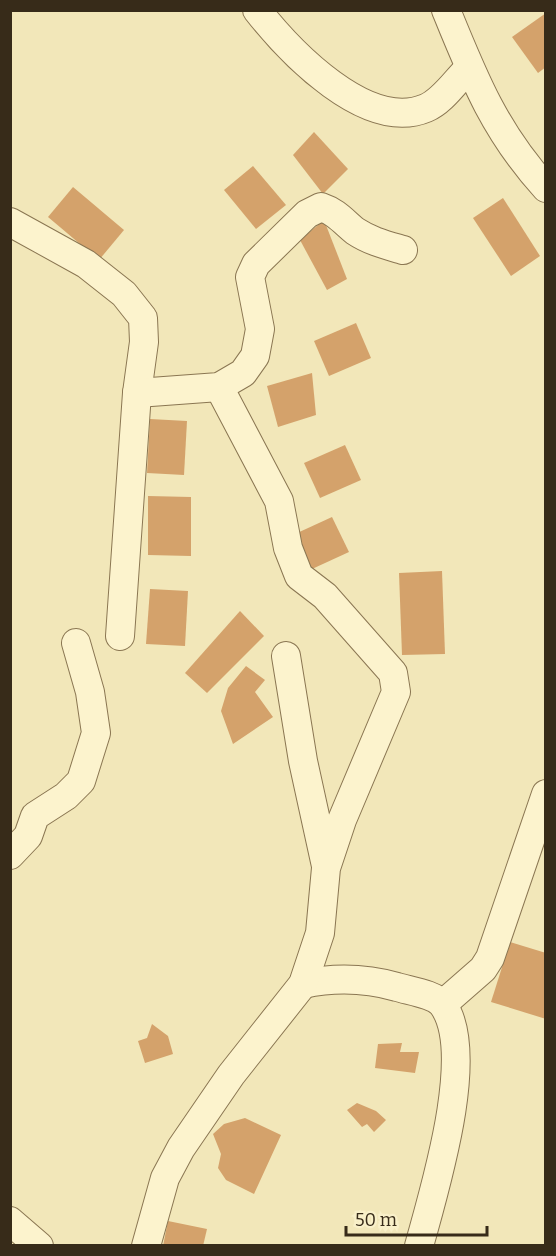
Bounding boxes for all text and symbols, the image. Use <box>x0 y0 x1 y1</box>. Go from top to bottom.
scale bar <box>346 1199 487 1237</box>
text: 50 m <box>355 1209 397 1231</box>

